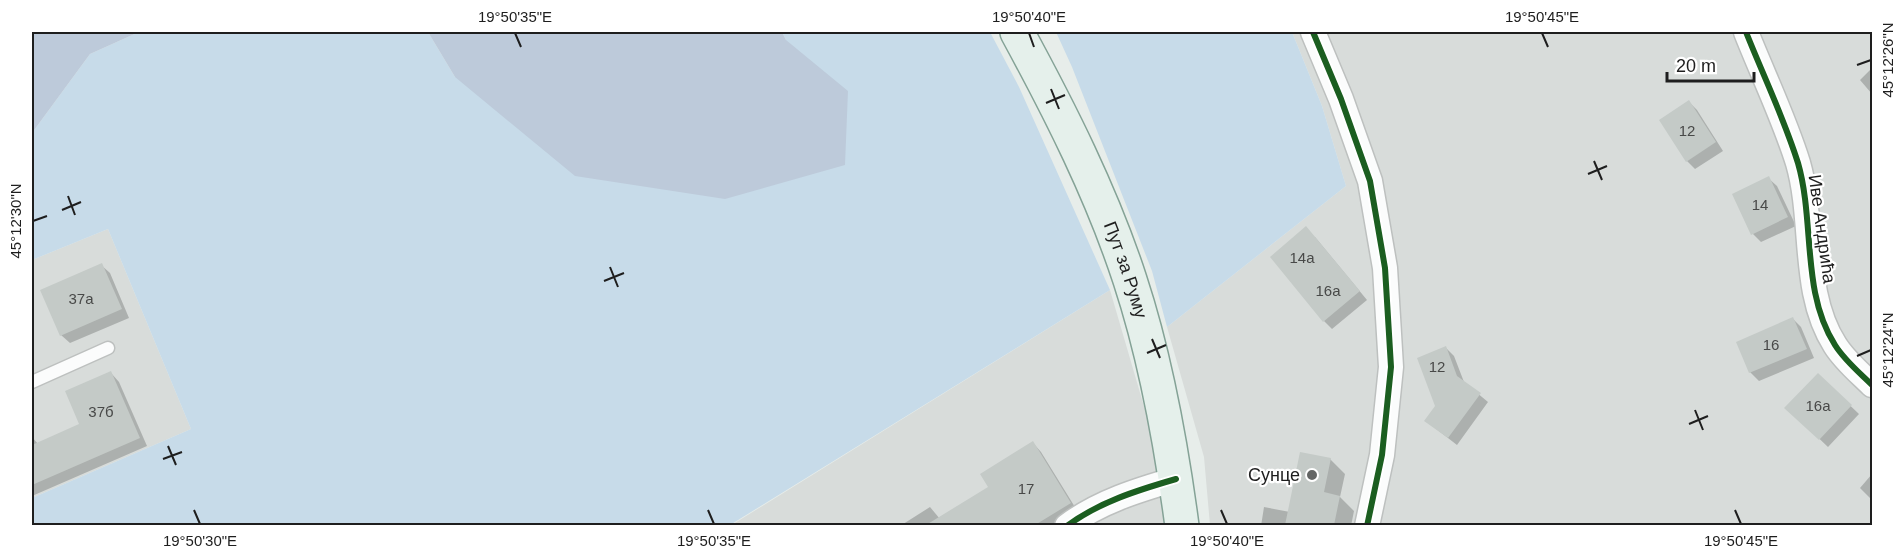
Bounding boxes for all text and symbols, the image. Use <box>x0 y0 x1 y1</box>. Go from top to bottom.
text: 19°50'35"E <box>478 8 552 25</box>
text: 19°50'40"E <box>992 8 1066 25</box>
text: 19°50'45"E <box>1505 8 1579 25</box>
text: 45°12'26"N <box>1879 22 1896 98</box>
scale bar <box>1667 45 1754 83</box>
text: 20 m <box>1676 56 1716 76</box>
house number: 12 <box>1679 122 1695 139</box>
street label: Иве Андрића <box>1804 173 1840 286</box>
text: 45°12'30"N <box>7 183 24 259</box>
house number: 14 <box>1752 196 1768 213</box>
street label: Пут за Руму <box>1100 219 1151 321</box>
house number: 14a <box>1289 249 1315 266</box>
house number: 16a <box>1315 282 1341 299</box>
house number: 37a <box>68 290 94 307</box>
text: 45°12'24"N <box>1879 312 1896 388</box>
house number: 16 <box>1763 336 1779 353</box>
house number: 12 <box>1429 358 1445 375</box>
house number: 16a <box>1805 397 1831 414</box>
house number: 37б <box>88 403 114 420</box>
place label: Сунце <box>1248 465 1300 485</box>
marker: Сунце <box>1305 468 1319 482</box>
house number: 17 <box>1018 480 1034 497</box>
text: 19°50'30"E <box>163 532 237 549</box>
text: 19°50'35"E <box>677 532 751 549</box>
text: 19°50'40"E <box>1190 532 1264 549</box>
text: 19°50'45"E <box>1704 532 1778 549</box>

